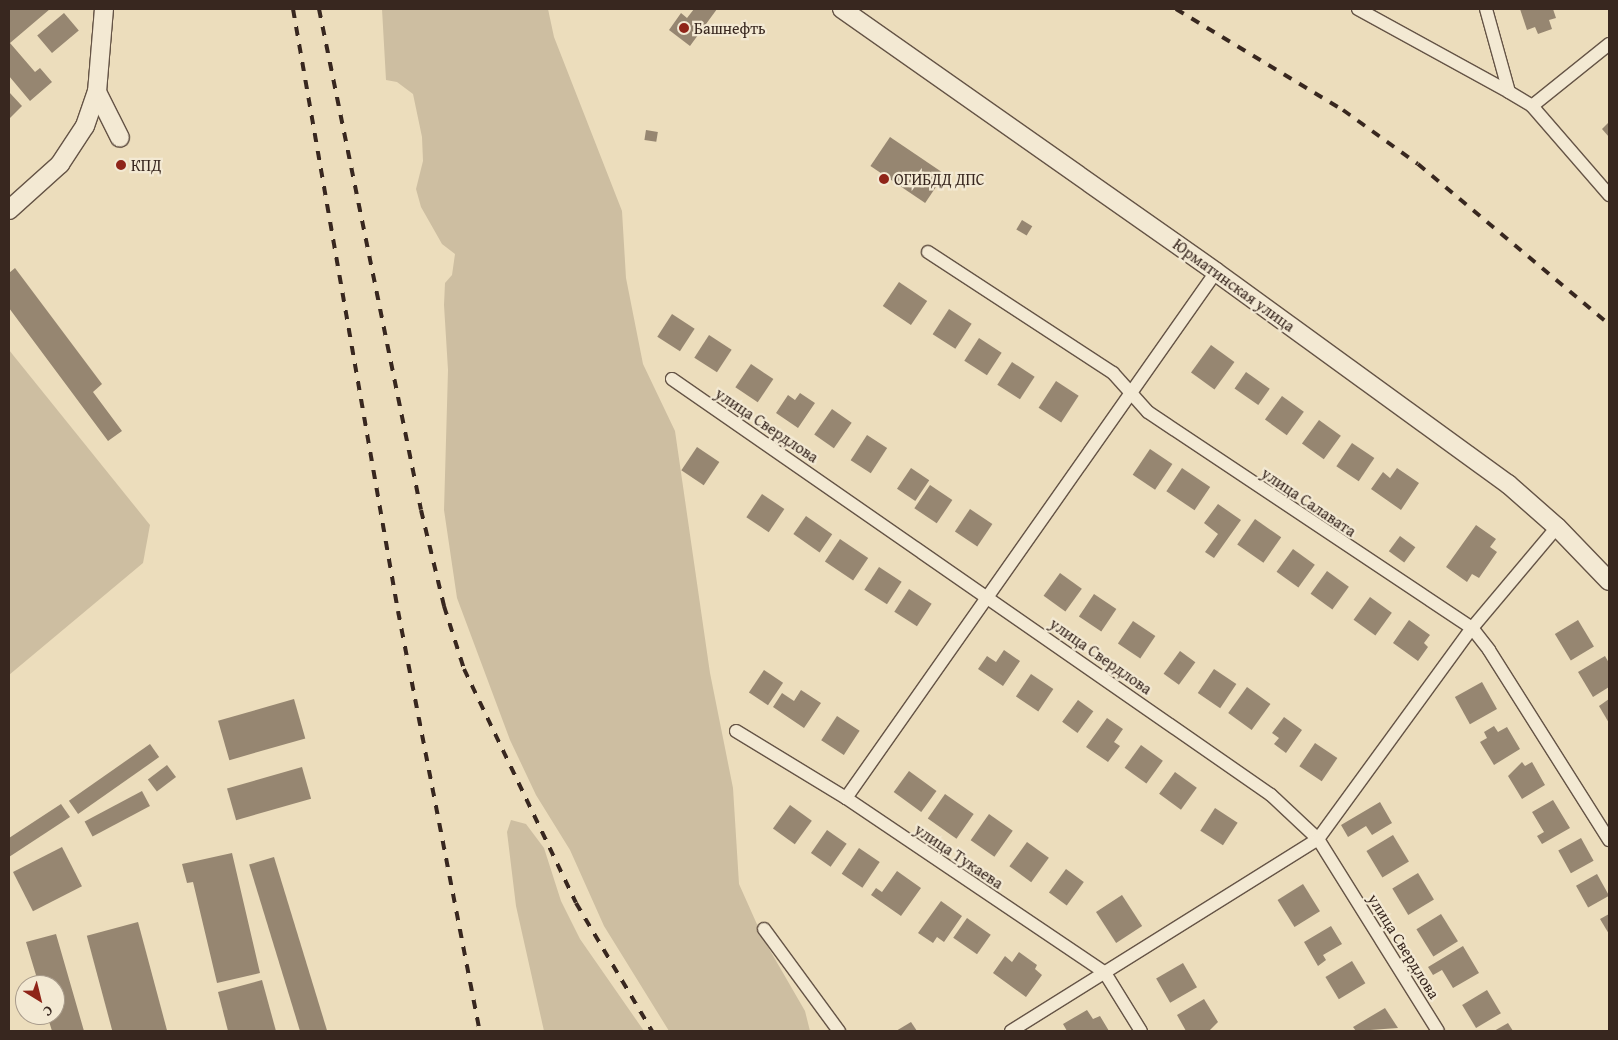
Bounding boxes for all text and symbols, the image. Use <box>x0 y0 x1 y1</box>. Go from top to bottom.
place label: Башнефть <box>694 18 766 38</box>
marker: Башнефть <box>678 22 690 34</box>
place label: КПД <box>131 155 161 175</box>
marker: КПД <box>115 159 127 171</box>
place label: ОГИБДД ДПС <box>894 169 985 189</box>
marker: ОГИБДД ДПС <box>878 173 890 185</box>
street label: Юрматинская улица <box>1169 234 1299 336</box>
street label: улица Свердлова <box>712 383 822 467</box>
street label: улица Салавата <box>1258 463 1360 541</box>
street label: улица Свердлова <box>1046 614 1156 698</box>
street label: улица Тукаева <box>911 819 1007 893</box>
street label: улица Свердлова <box>1364 890 1444 1002</box>
north arrow <box>15 975 65 1025</box>
text: С <box>39 1001 57 1022</box>

